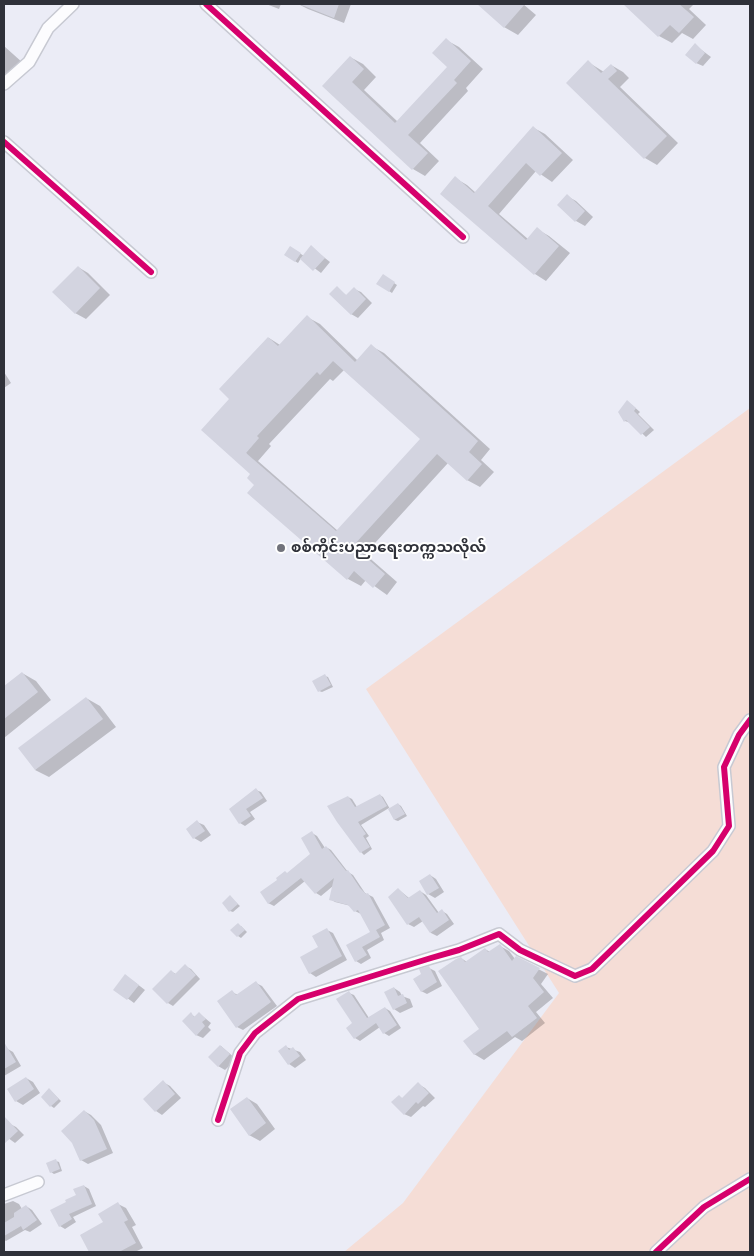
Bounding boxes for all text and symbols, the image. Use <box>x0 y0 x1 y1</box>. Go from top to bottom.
place label: စစ်ကိုင်းပညာရေးတက္ကသလိုလ် <box>291 539 486 557</box>
marker: စစ်ကိုင်းပညာရေးတက္ကသလိုလ် <box>275 542 287 554</box>

